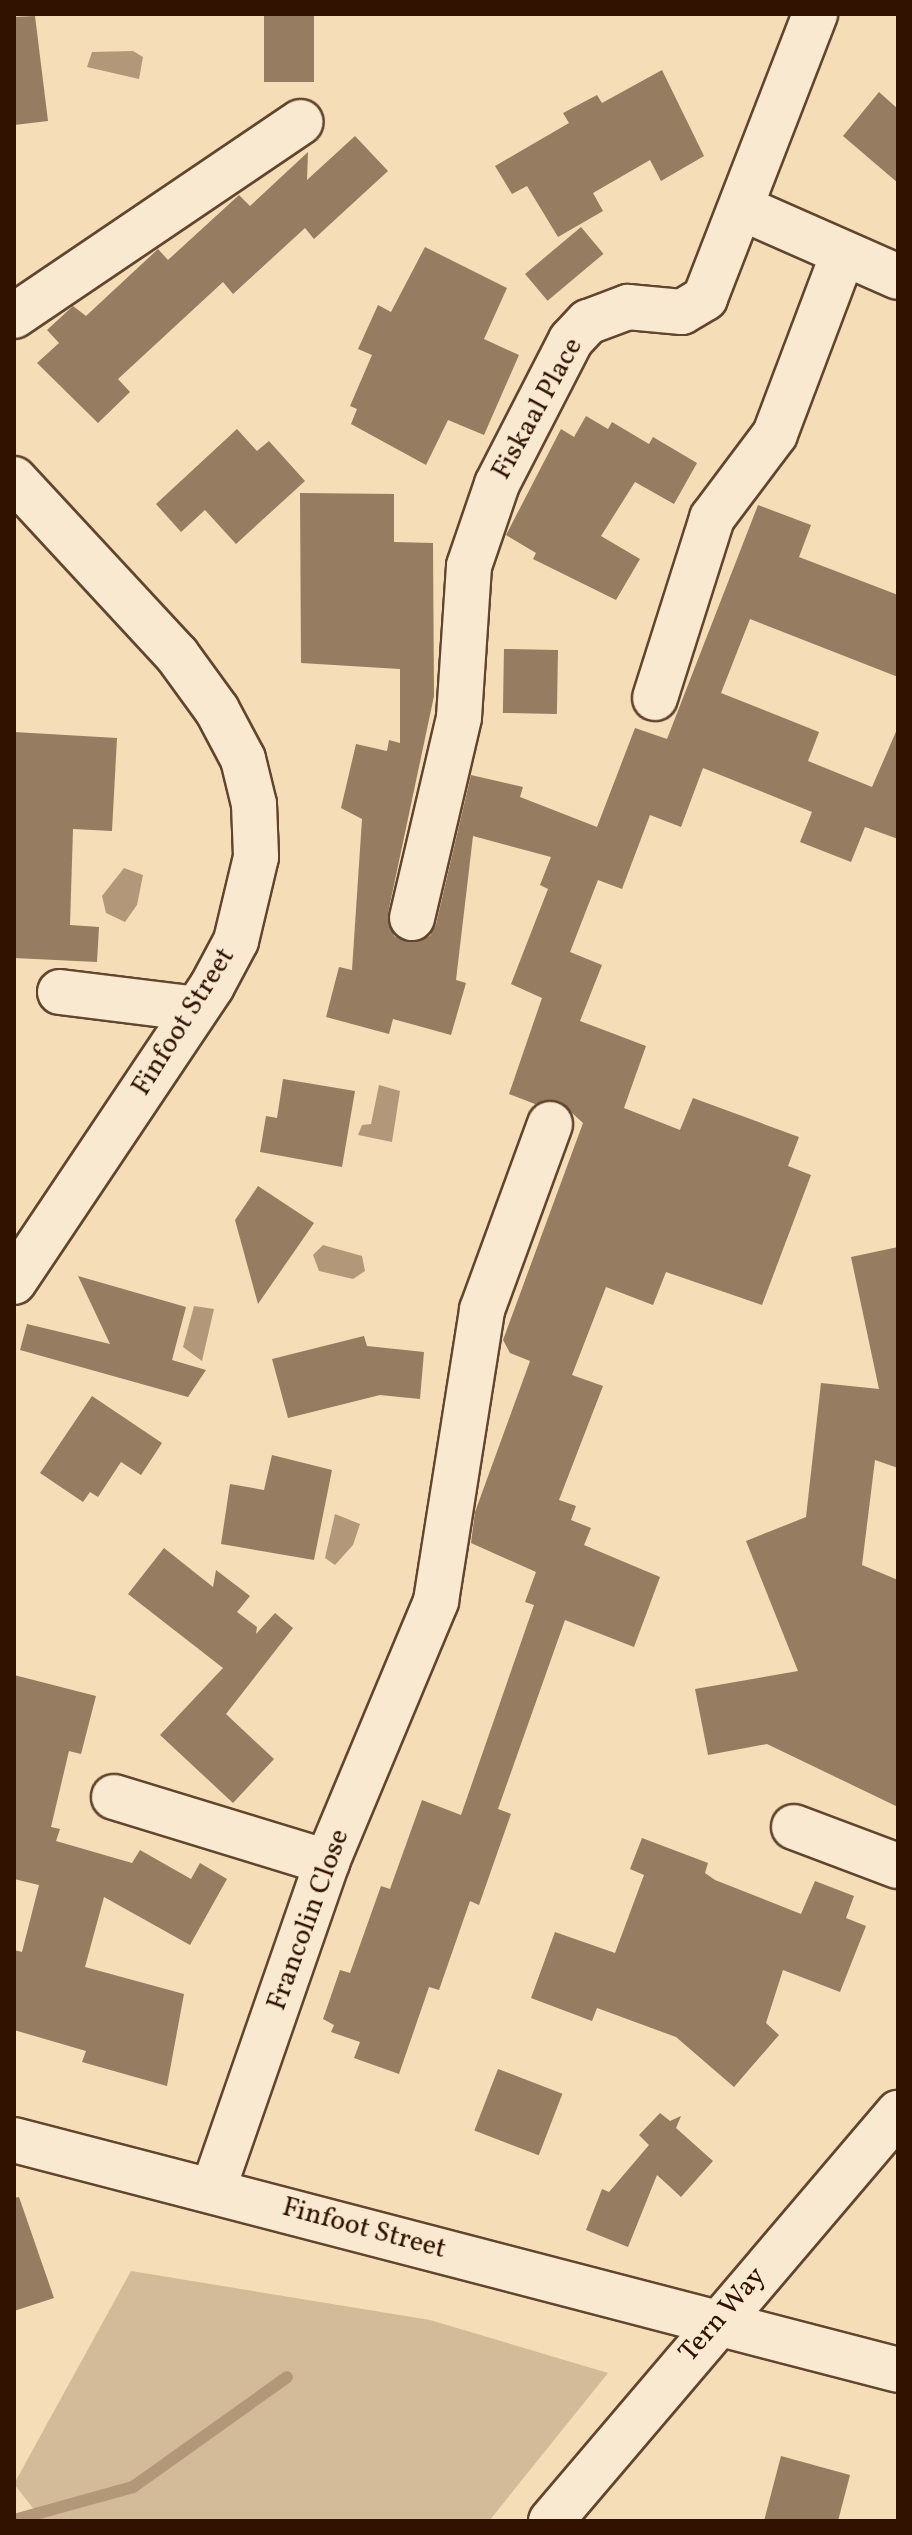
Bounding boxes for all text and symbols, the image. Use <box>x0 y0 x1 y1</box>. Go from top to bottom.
street label: Fiskaal Place <box>485 332 591 486</box>
street label: Finfoot Street <box>125 942 243 1102</box>
street label: Francolin Close <box>261 1825 357 2015</box>
street label: Finfoot Street <box>278 2191 450 2267</box>
street label: Tern Way <box>672 2260 774 2370</box>

